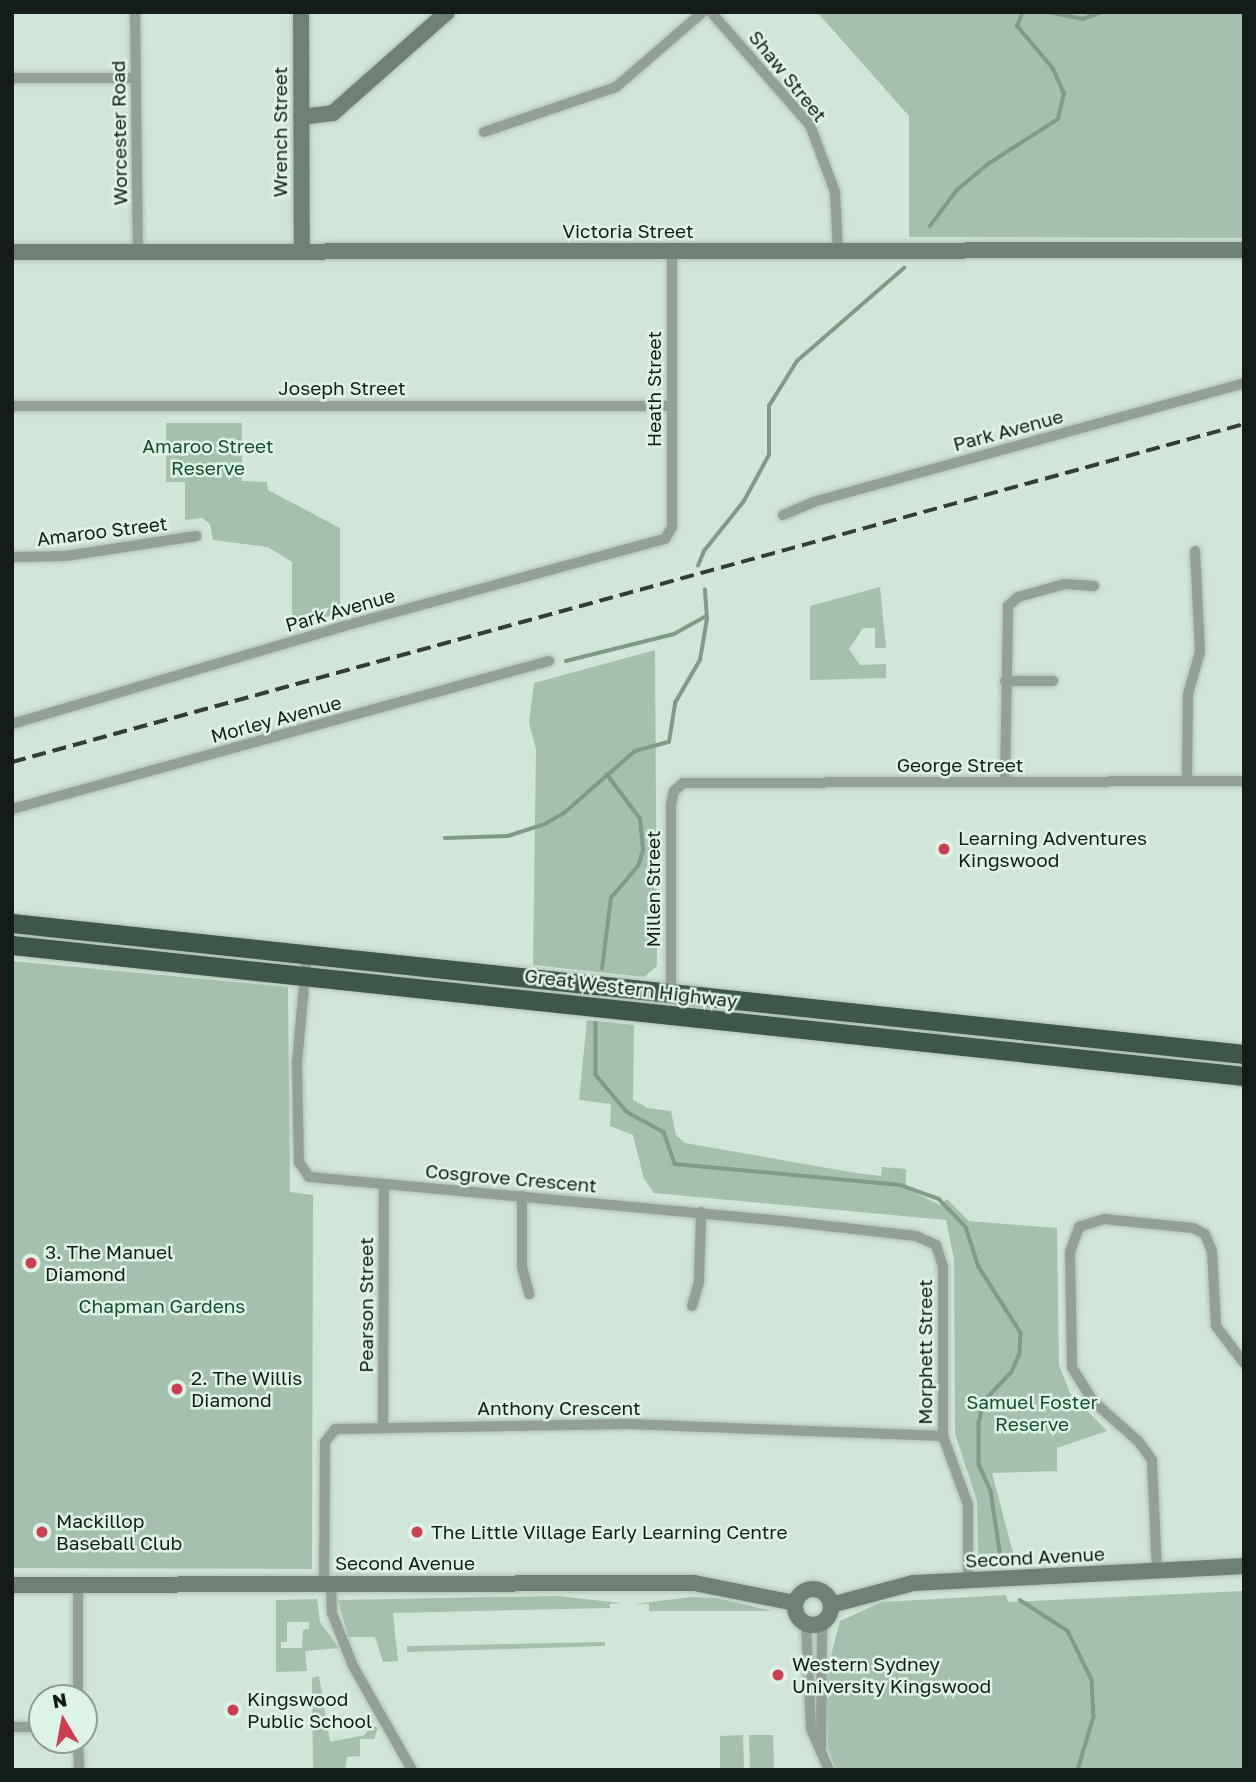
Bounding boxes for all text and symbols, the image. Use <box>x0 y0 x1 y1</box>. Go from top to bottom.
street label: Shaw Street <box>744 26 832 126</box>
street label: Worcester Road <box>106 60 132 206</box>
street label: Wrench Street <box>269 67 291 197</box>
street label: Victoria Street <box>562 220 694 242</box>
street label: Heath Street <box>643 331 665 447</box>
street label: Joseph Street <box>278 377 406 399</box>
street label: Park Avenue <box>950 404 1066 456</box>
park label: Amaroo Street Reserve <box>142 435 274 479</box>
street label: Amaroo Street <box>35 512 169 550</box>
street label: Park Avenue <box>283 583 397 637</box>
street label: Morley Avenue <box>208 691 344 747</box>
street label: George Street <box>897 754 1023 776</box>
place label: Learning Adventures Kingswood <box>958 827 1147 871</box>
street label: Millen Street <box>642 830 664 948</box>
marker: Learning Adventures Kingswood <box>936 841 952 857</box>
street label: Great Western Highway <box>523 964 739 1012</box>
street label: Cosgrove Crescent <box>424 1159 598 1197</box>
street label: Pearson Street <box>355 1237 377 1373</box>
place label: 3. The Manuel Diamond <box>45 1241 173 1285</box>
marker: 3. The Manuel Diamond <box>23 1255 39 1271</box>
street label: Morphett Street <box>914 1279 936 1425</box>
park label: Chapman Gardens <box>79 1295 245 1317</box>
place label: 2. The Willis Diamond <box>191 1367 302 1411</box>
marker: 2. The Willis Diamond <box>169 1381 185 1397</box>
park label: Samuel Foster Reserve <box>966 1391 1098 1435</box>
street label: Anthony Crescent <box>477 1397 641 1419</box>
place label: Mackillop Baseball Club <box>56 1510 182 1554</box>
place label: The Little Village Early Learning Centre <box>431 1521 788 1543</box>
marker: Mackillop Baseball Club <box>34 1524 50 1540</box>
marker: The Little Village Early Learning Centre <box>409 1524 425 1540</box>
street label: Second Avenue <box>964 1542 1106 1572</box>
street label: Second Avenue <box>335 1552 475 1574</box>
place label: Western Sydney University Kingswood <box>792 1653 991 1697</box>
marker: Western Sydney University Kingswood <box>770 1667 786 1683</box>
north arrow <box>28 1684 98 1754</box>
text: N <box>50 1687 69 1712</box>
place label: Kingswood Public School <box>247 1688 372 1732</box>
marker: Kingswood Public School <box>225 1702 241 1718</box>

